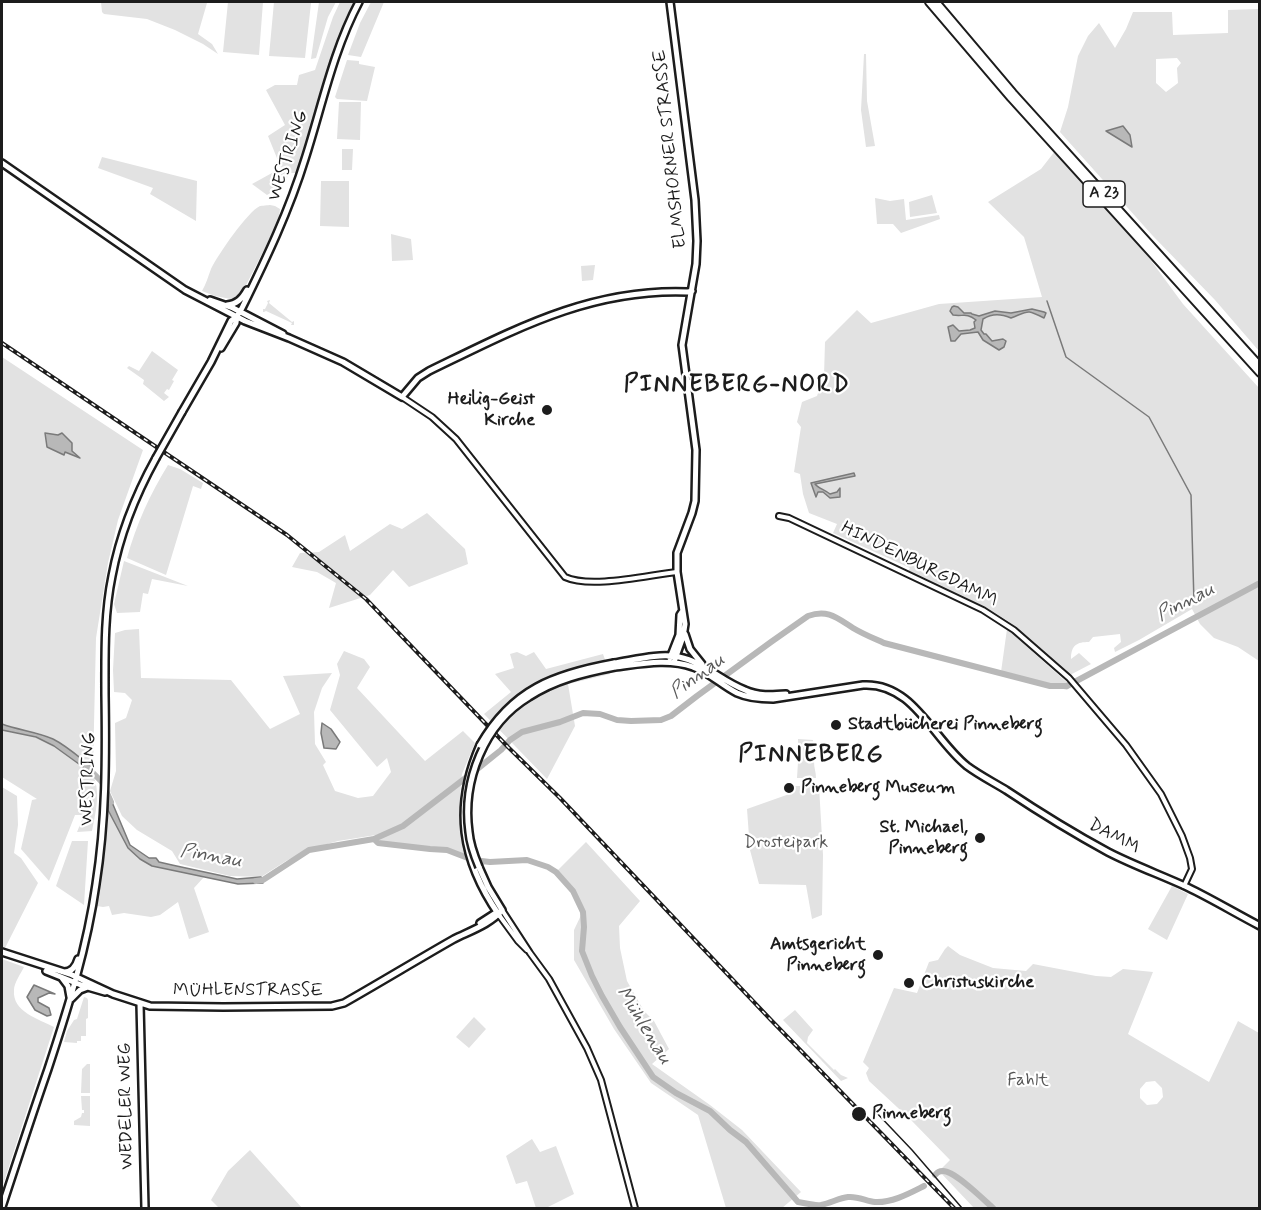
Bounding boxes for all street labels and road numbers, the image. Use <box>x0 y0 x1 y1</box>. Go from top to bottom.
street label: ELMSHORNER STRASSE <box>650 48 692 250</box>
street label: WESTRING <box>264 108 314 204</box>
road number: A 23 <box>1083 181 1125 207</box>
street label: HINDENBURGDAMM <box>837 518 1001 612</box>
street label: WESTRING <box>77 732 101 826</box>
street label: DAMM <box>1085 815 1143 859</box>
street label: MÜHLENSTRASSE <box>173 980 323 1002</box>
street label: WEDELER WEG <box>115 1042 139 1170</box>

